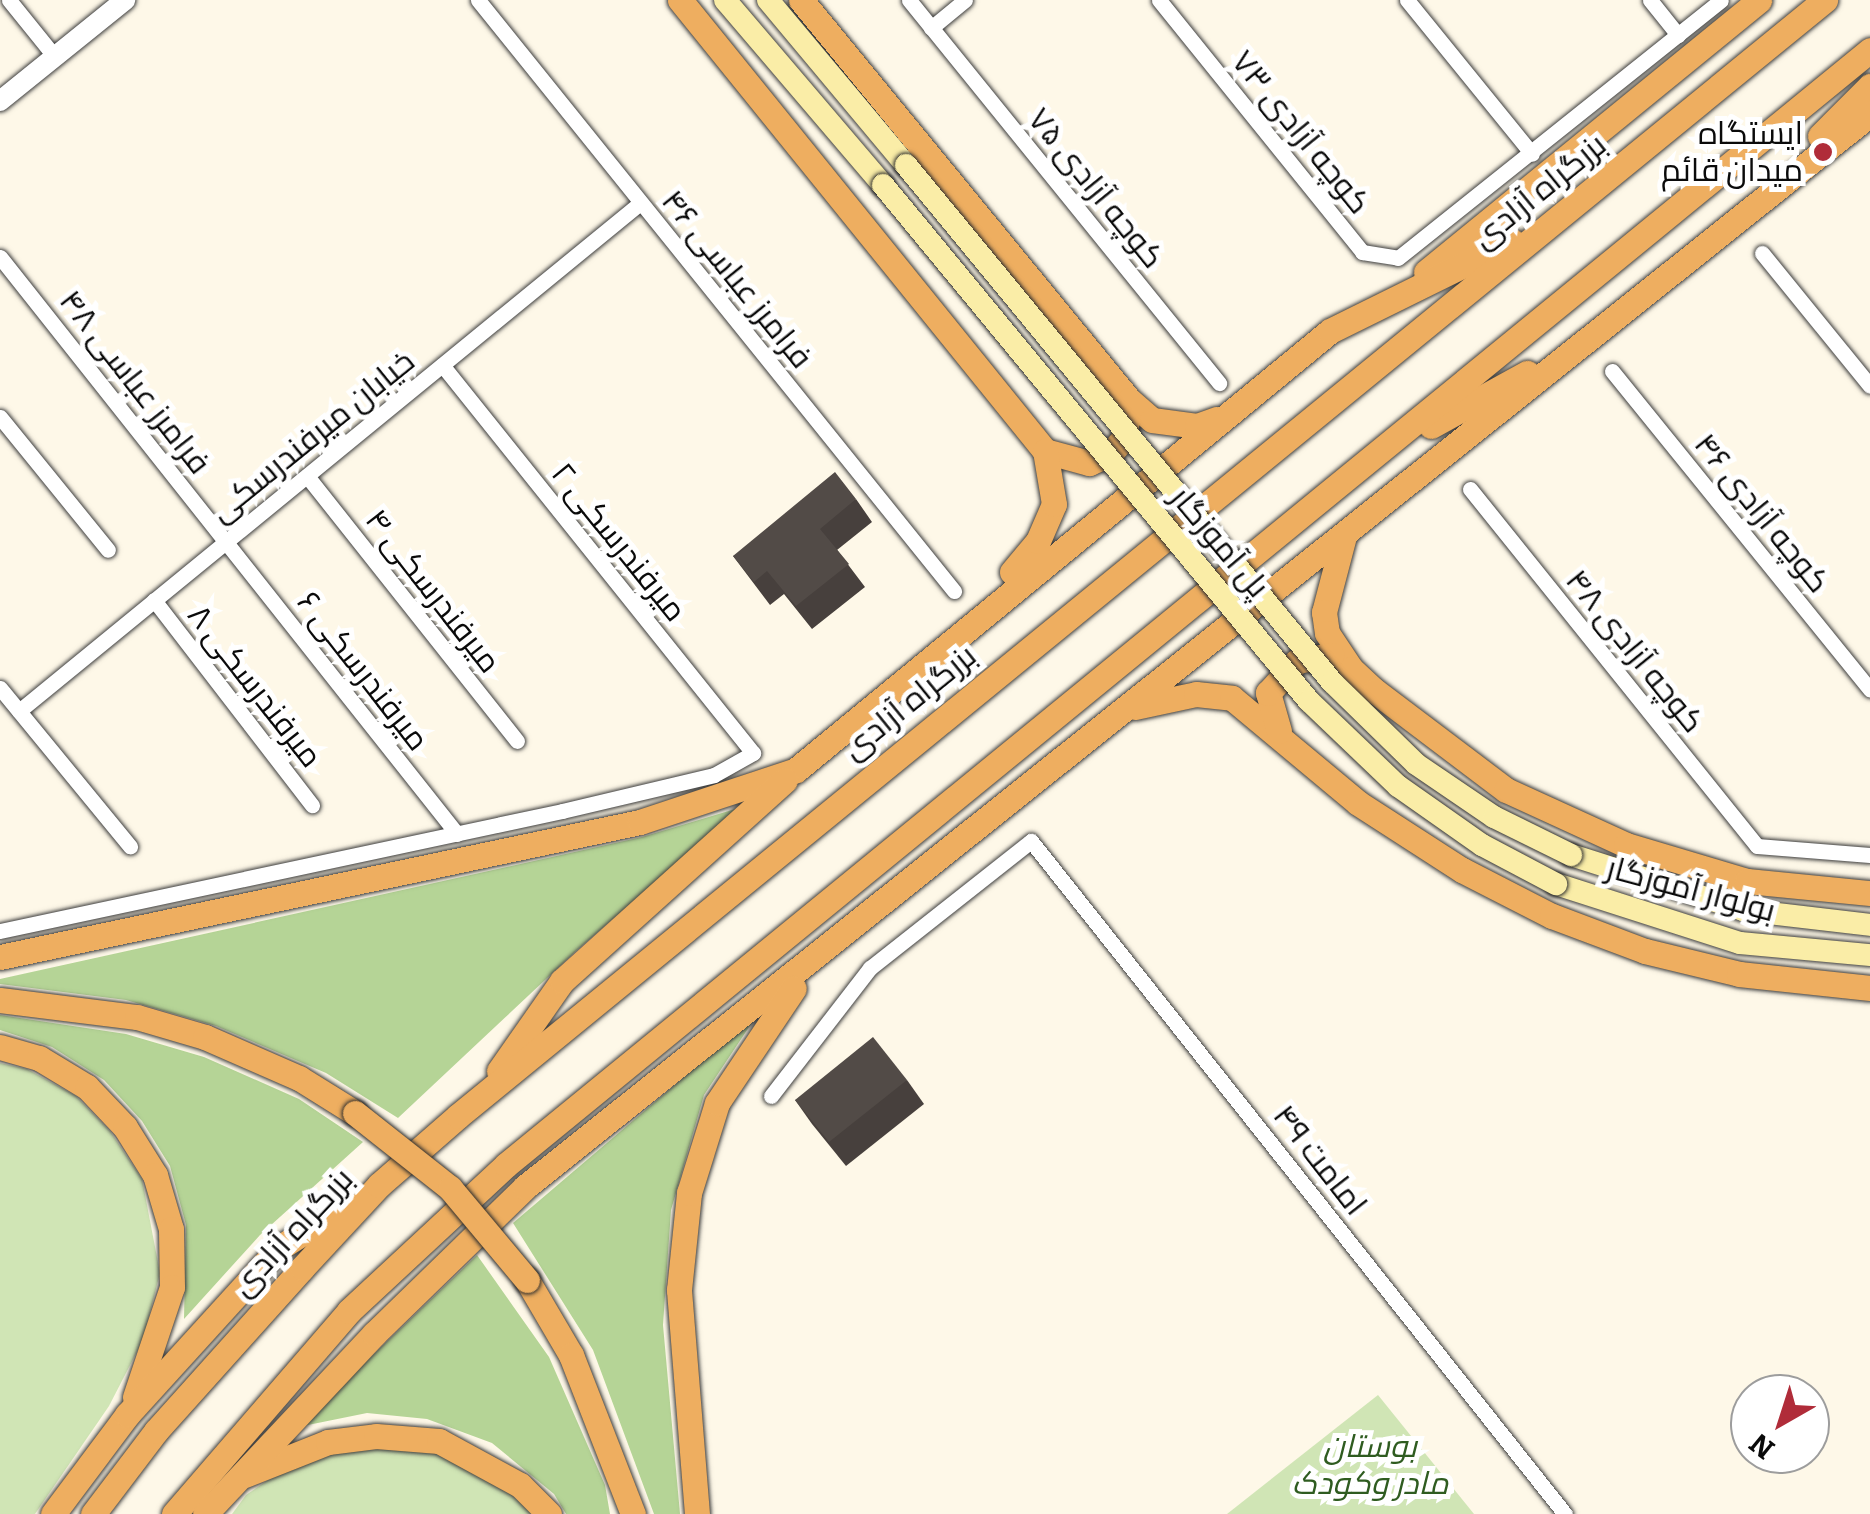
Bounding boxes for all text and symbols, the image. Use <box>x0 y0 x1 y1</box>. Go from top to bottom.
street label: کوچه آزادی ۷۳ <box>1223 43 1379 221</box>
street label: کوچه آزادی ۷۵ <box>1020 100 1172 276</box>
place label: ایستگاه میدان قائم <box>1661 115 1803 190</box>
street label: بزرگراه آزادی <box>1464 125 1614 257</box>
marker: ایستگاه میدان قائم <box>1812 141 1834 163</box>
street label: فرامرز عباسی ۴۶ <box>653 182 821 376</box>
street label: فرامرز عباسی ۴۸ <box>51 282 219 482</box>
street label: خیابان میرفندرسکی <box>202 342 422 530</box>
street label: کوچه آزادی ۴۶ <box>1686 426 1838 600</box>
street label: میرفندرسکی ۲ <box>543 455 695 629</box>
street label: پل آموزگار <box>1163 479 1277 605</box>
street label: میرفندرسکی ۴ <box>357 501 509 681</box>
street label: کوچه آزادی ۴۸ <box>1558 562 1712 740</box>
street label: میرفندرسکی ۶ <box>289 584 437 758</box>
street label: میرفندرسکی ۸ <box>180 597 330 775</box>
street label: بزرگراه آزادی <box>834 636 984 768</box>
street label: بولوار آموزگار <box>1602 848 1780 930</box>
street label: امامت ۴۹ <box>1265 1097 1375 1223</box>
street label: بزرگراه آزادی <box>223 1160 361 1304</box>
north arrow <box>1730 1374 1830 1474</box>
text: N <box>1743 1427 1781 1466</box>
park label: بوستان مادر وکودک <box>1292 1428 1448 1503</box>

